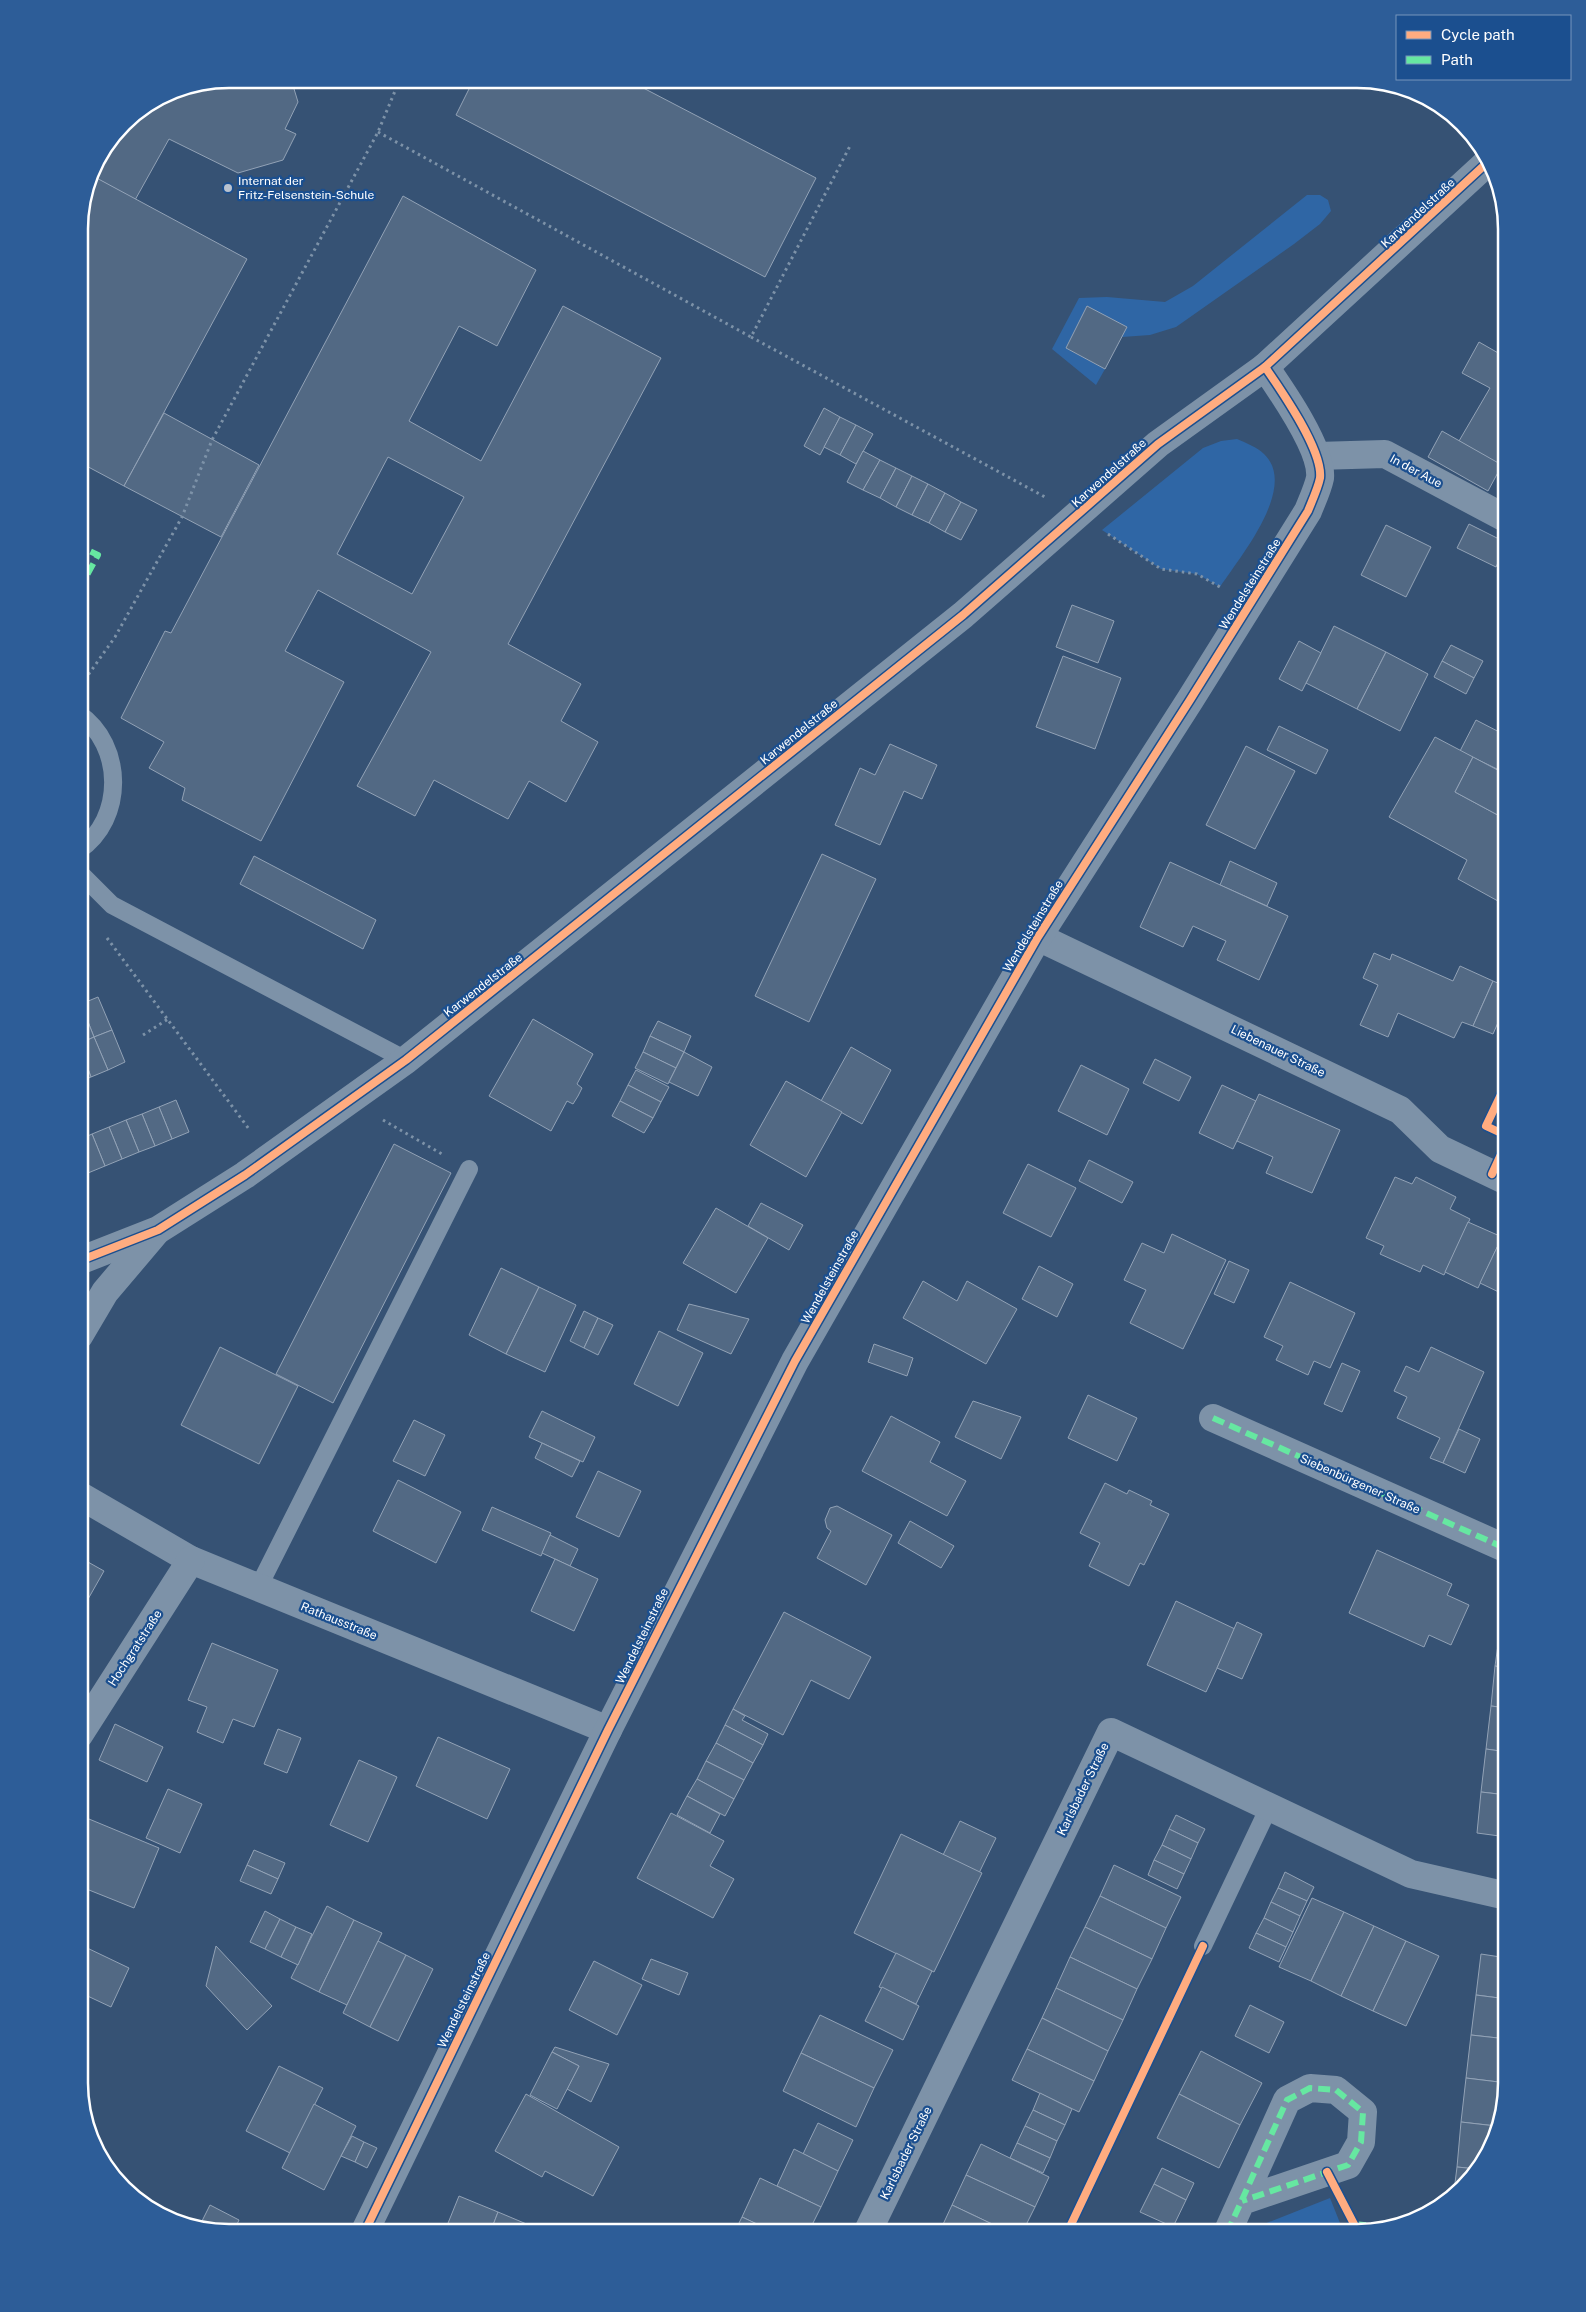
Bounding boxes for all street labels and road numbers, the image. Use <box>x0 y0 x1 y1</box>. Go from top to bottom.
street label: Karwendelstraße <box>1378 175 1458 251</box>
street label: Karwendelstraße <box>1069 436 1149 510</box>
street label: In der Aue <box>1388 451 1445 491</box>
street label: Wendelsteinstraße <box>1216 536 1284 632</box>
street label: Karwendelstraße <box>757 696 841 767</box>
street label: Wendelsteinstraße <box>1000 877 1066 975</box>
street label: Karwendelstraße <box>441 950 525 1020</box>
street label: Liebenauer Straße <box>1229 1022 1328 1080</box>
street label: Wendelsteinstraße <box>798 1228 862 1326</box>
street label: Siebenbürgener Straße <box>1298 1451 1423 1517</box>
street label: Wendelsteinstraße <box>613 1586 671 1686</box>
street label: Rathausstraße <box>299 1599 379 1643</box>
street label: Hochgratstraße <box>105 1607 165 1689</box>
street label: Karlsbader Straße <box>1054 1740 1112 1838</box>
street label: Wendelsteinstraße <box>435 1950 493 2050</box>
street label: Karlsbader Straße <box>877 2104 935 2202</box>

